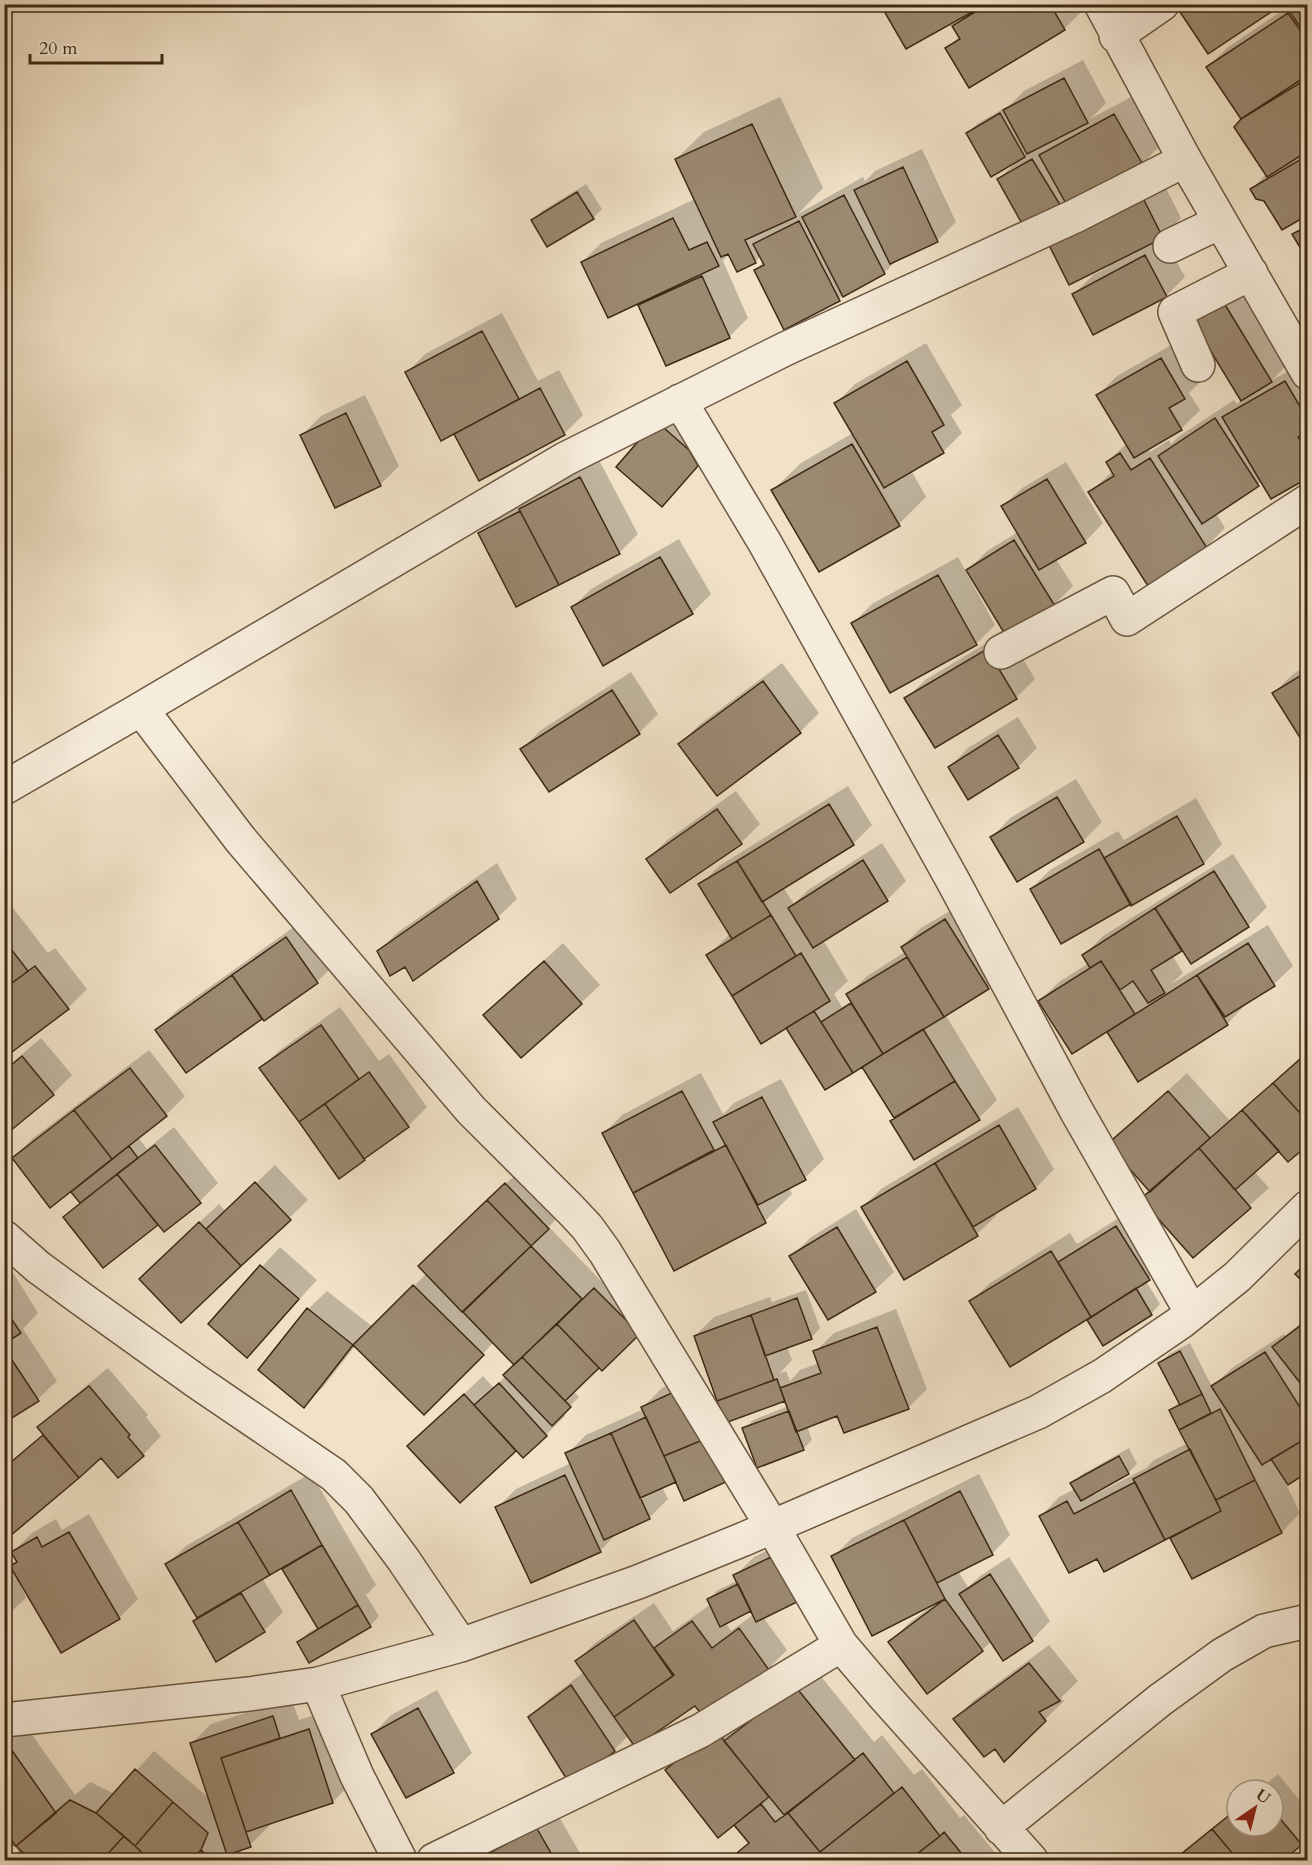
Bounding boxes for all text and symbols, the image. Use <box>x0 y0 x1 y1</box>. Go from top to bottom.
scale bar <box>30 27 162 65</box>
text: 20 m <box>39 36 78 61</box>
north arrow <box>1225 1778 1285 1838</box>
text: U <box>1251 1784 1275 1809</box>

